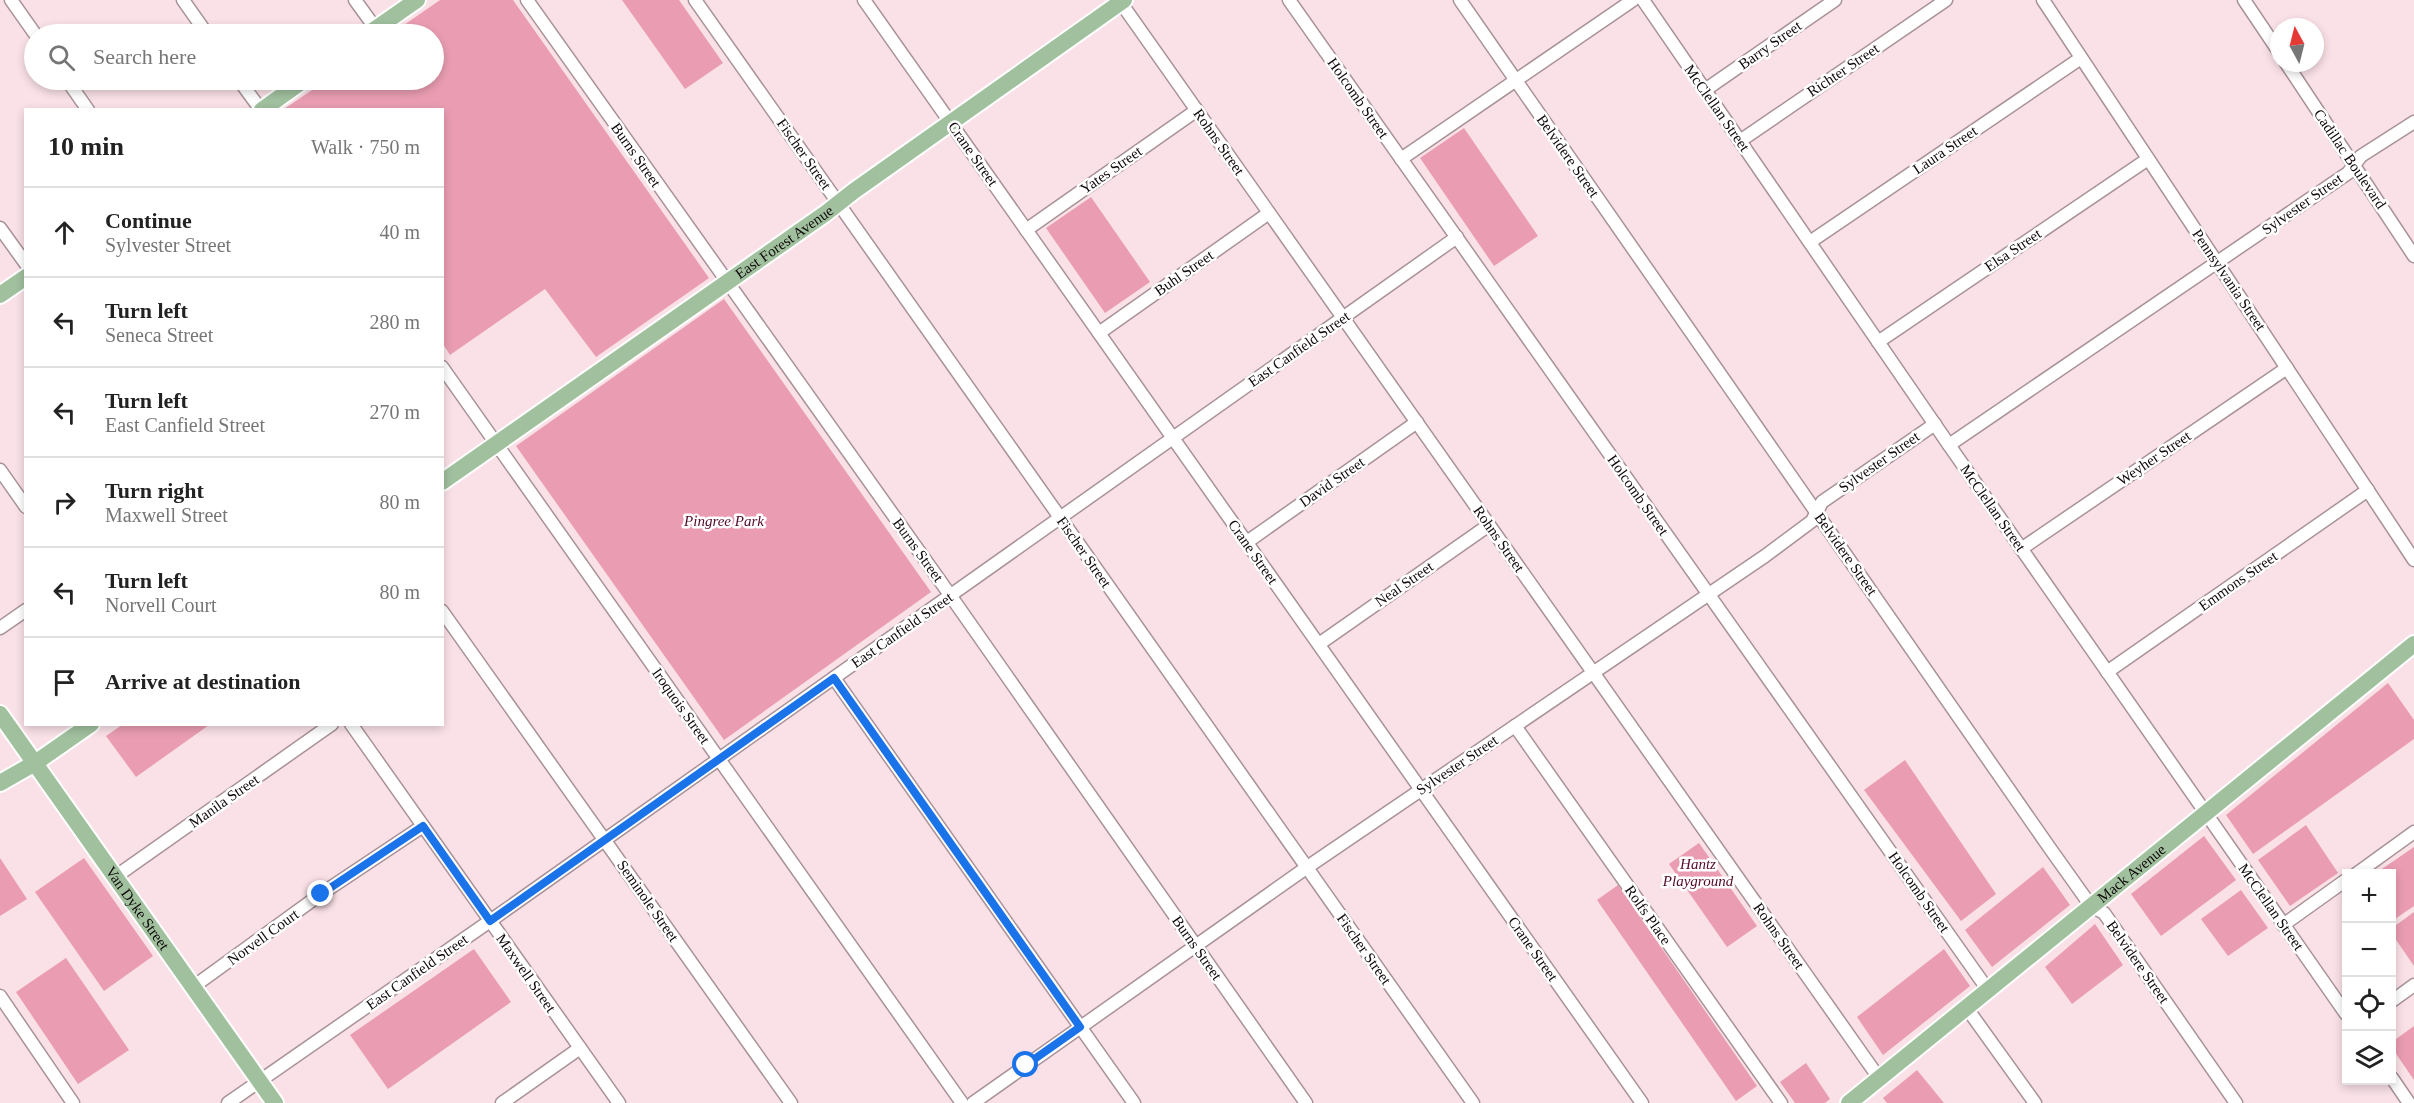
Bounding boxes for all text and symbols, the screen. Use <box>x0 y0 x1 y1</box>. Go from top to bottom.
street label: Barry Street <box>1736 17 1805 72</box>
north arrow <box>2270 18 2324 72</box>
search box <box>24 24 444 90</box>
street label: Richter Street <box>1804 40 1883 100</box>
icon: search <box>45 41 78 74</box>
text: Search here <box>93 44 196 69</box>
street label: Holcomb Street <box>1324 55 1392 142</box>
street label: McClellan Street <box>1681 62 1753 155</box>
street label: Rohns Street <box>1190 106 1248 179</box>
street label: Cadillac Boulevard <box>2311 106 2389 212</box>
street label: Belvidere Street <box>1534 112 1603 201</box>
street label: Fischer Street <box>774 115 835 193</box>
street label: Crane Street <box>945 119 1001 190</box>
street label: Burns Street <box>608 120 664 191</box>
street label: Laura Street <box>1910 122 1981 177</box>
text: 10 min <box>48 132 124 161</box>
text: Walk · 750 m <box>311 136 420 158</box>
street label: Yates Street <box>1077 142 1146 197</box>
street label: Sylvester Street <box>2259 170 2346 238</box>
street label: East Forest Avenue <box>732 202 837 282</box>
text: Continue <box>105 208 192 233</box>
icon: ahead <box>48 216 81 249</box>
text: 40 m <box>379 221 420 243</box>
street label: Elsa Street <box>1982 225 2045 275</box>
street label: Pennsylvania Street <box>2189 226 2269 334</box>
text: Sylvester Street <box>105 234 231 256</box>
street label: Buhl Street <box>1152 246 1217 299</box>
text: Turn left <box>105 298 188 323</box>
icon: left <box>48 306 81 339</box>
street label: East Canfield Street <box>1245 308 1353 390</box>
text: 280 m <box>369 311 420 333</box>
text: Seneca Street <box>105 324 213 346</box>
text: Turn left <box>105 388 188 413</box>
icon: left <box>48 396 81 429</box>
text: 270 m <box>369 401 420 423</box>
text: East Canfield Street <box>105 414 265 436</box>
street label: Weyher Street <box>2114 427 2194 488</box>
street label: Sylvester Street <box>1836 428 1923 496</box>
street label: Holcomb Street <box>1604 452 1672 539</box>
street label: David Street <box>1297 453 1368 510</box>
street label: McClellan Street <box>1957 462 2029 555</box>
text: Turn right <box>105 478 204 503</box>
icon: right <box>48 486 81 519</box>
text: 80 m <box>379 491 420 513</box>
street label: Rohns Street <box>1470 503 1528 576</box>
text: Maxwell Street <box>105 504 228 526</box>
street label: Belvidere Street <box>1812 510 1881 599</box>
park label: Pingree Park <box>683 513 764 529</box>
street label: Fischer Street <box>1054 513 1115 591</box>
street label: Burns Street <box>890 515 947 586</box>
street label: Crane Street <box>1225 517 1281 588</box>
street label: Emmons Street <box>2196 548 2281 614</box>
street label: Neal Street <box>1372 558 1437 610</box>
text: Turn left <box>105 568 188 593</box>
icon: left <box>48 576 81 609</box>
text: 80 m <box>379 581 420 603</box>
street label: East Canfield Street <box>848 589 956 671</box>
text: Norvell Court <box>105 594 217 616</box>
street label: Iroquois Street <box>649 665 713 748</box>
icon: arrive <box>48 666 81 699</box>
text: Arrive at destination <box>105 669 301 694</box>
street label: Sylvester Street <box>1413 731 1501 798</box>
street label: Manila Street <box>186 771 263 831</box>
street label: Mack Avenue <box>2094 841 2169 906</box>
street label: Holcomb Street <box>1885 849 1953 936</box>
park label: Hantz Playground <box>1662 856 1734 889</box>
street label: Seminole Street <box>614 857 682 945</box>
street label: McClellan Street <box>2235 861 2307 954</box>
street label: Van Dyke Street <box>102 864 173 954</box>
map controls <box>2342 869 2396 1085</box>
button: + <box>2342 869 2396 923</box>
route end <box>307 880 333 906</box>
street label: Rolfs Place <box>1622 882 1674 948</box>
street label: Rohns Street <box>1750 900 1808 973</box>
street label: Norvell Court <box>224 905 302 968</box>
street label: Fischer Street <box>1334 910 1395 988</box>
street label: Burns Street <box>1169 913 1225 984</box>
street label: Crane Street <box>1505 914 1561 985</box>
street label: Belvidere Street <box>2104 918 2173 1007</box>
button: − <box>2342 923 2396 977</box>
street label: East Canfield Street <box>363 931 471 1013</box>
street label: Maxwell Street <box>493 931 559 1016</box>
button: locate <box>2342 977 2396 1031</box>
button: layers <box>2342 1031 2396 1085</box>
route start <box>1012 1051 1038 1077</box>

